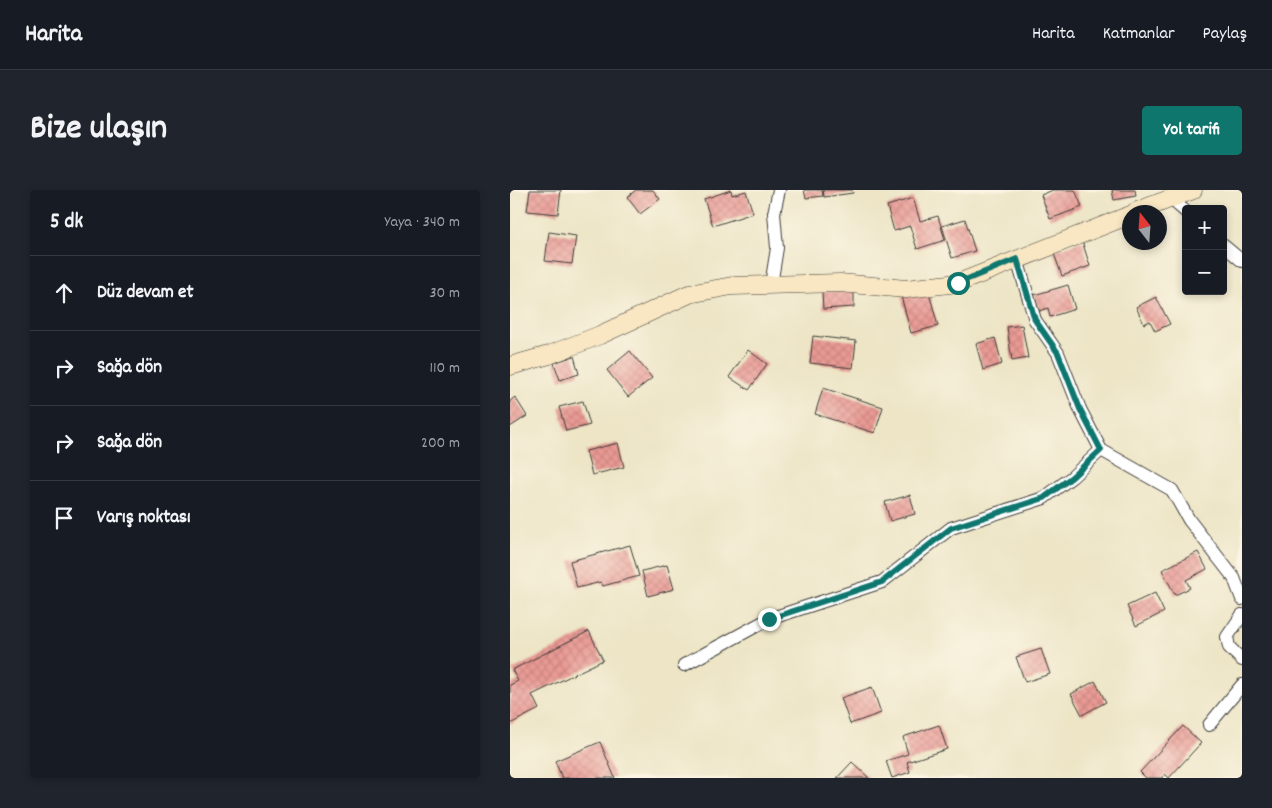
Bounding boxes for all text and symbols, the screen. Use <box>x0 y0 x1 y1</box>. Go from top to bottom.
text: Harita <box>25 18 82 52</box>
text: Harita <box>1032 22 1075 47</box>
text: Katmanlar <box>1103 22 1175 47</box>
text: Paylaş <box>1203 22 1247 47</box>
text: Bize ulaşın <box>30 105 167 155</box>
button: Yol tarifi <box>1142 106 1242 155</box>
north arrow <box>1122 205 1167 250</box>
map controls <box>1182 205 1227 295</box>
button: + <box>1182 205 1227 250</box>
text: 5 dk <box>50 208 83 238</box>
text: Yaya · 340 m <box>385 211 460 234</box>
button: − <box>1182 250 1227 295</box>
route start <box>947 272 970 295</box>
icon: ahead <box>50 279 78 307</box>
text: Düz devam et <box>97 280 193 307</box>
text: 30 m <box>430 282 460 305</box>
icon: right <box>50 354 78 382</box>
text: Sağa dön <box>97 355 162 382</box>
text: 110 m <box>430 357 460 380</box>
icon: right <box>50 429 78 457</box>
text: Sağa dön <box>97 430 162 457</box>
text: 200 m <box>421 432 460 455</box>
icon: arrive <box>50 504 78 532</box>
text: Varış noktası <box>97 505 191 532</box>
route end <box>758 608 781 631</box>

